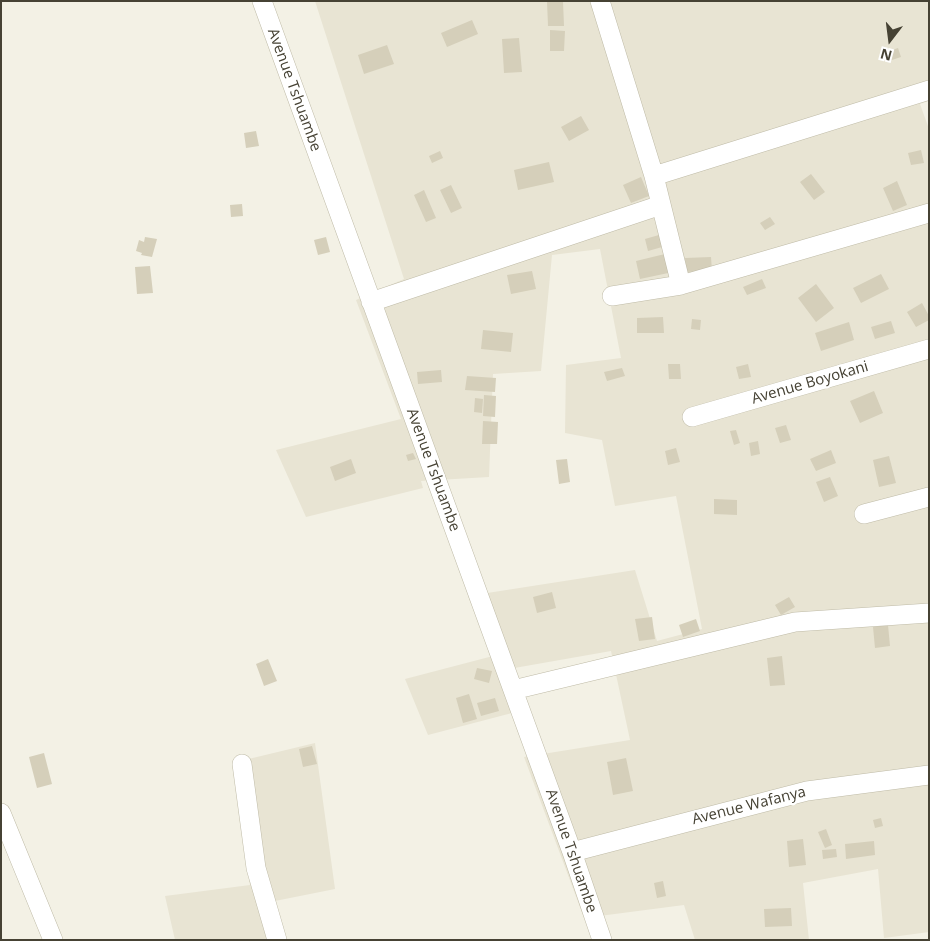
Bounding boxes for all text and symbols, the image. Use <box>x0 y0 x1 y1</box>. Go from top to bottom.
north arrow <box>865 15 915 65</box>
street label: Avenue Tshuambe <box>263 26 325 154</box>
text: N <box>878 44 894 66</box>
street label: Avenue Boyokani <box>750 358 870 408</box>
street label: Avenue Tshuambe <box>402 406 464 534</box>
street label: Avenue Wafanya <box>690 783 808 829</box>
street label: Avenue Tshuambe <box>541 787 601 915</box>

